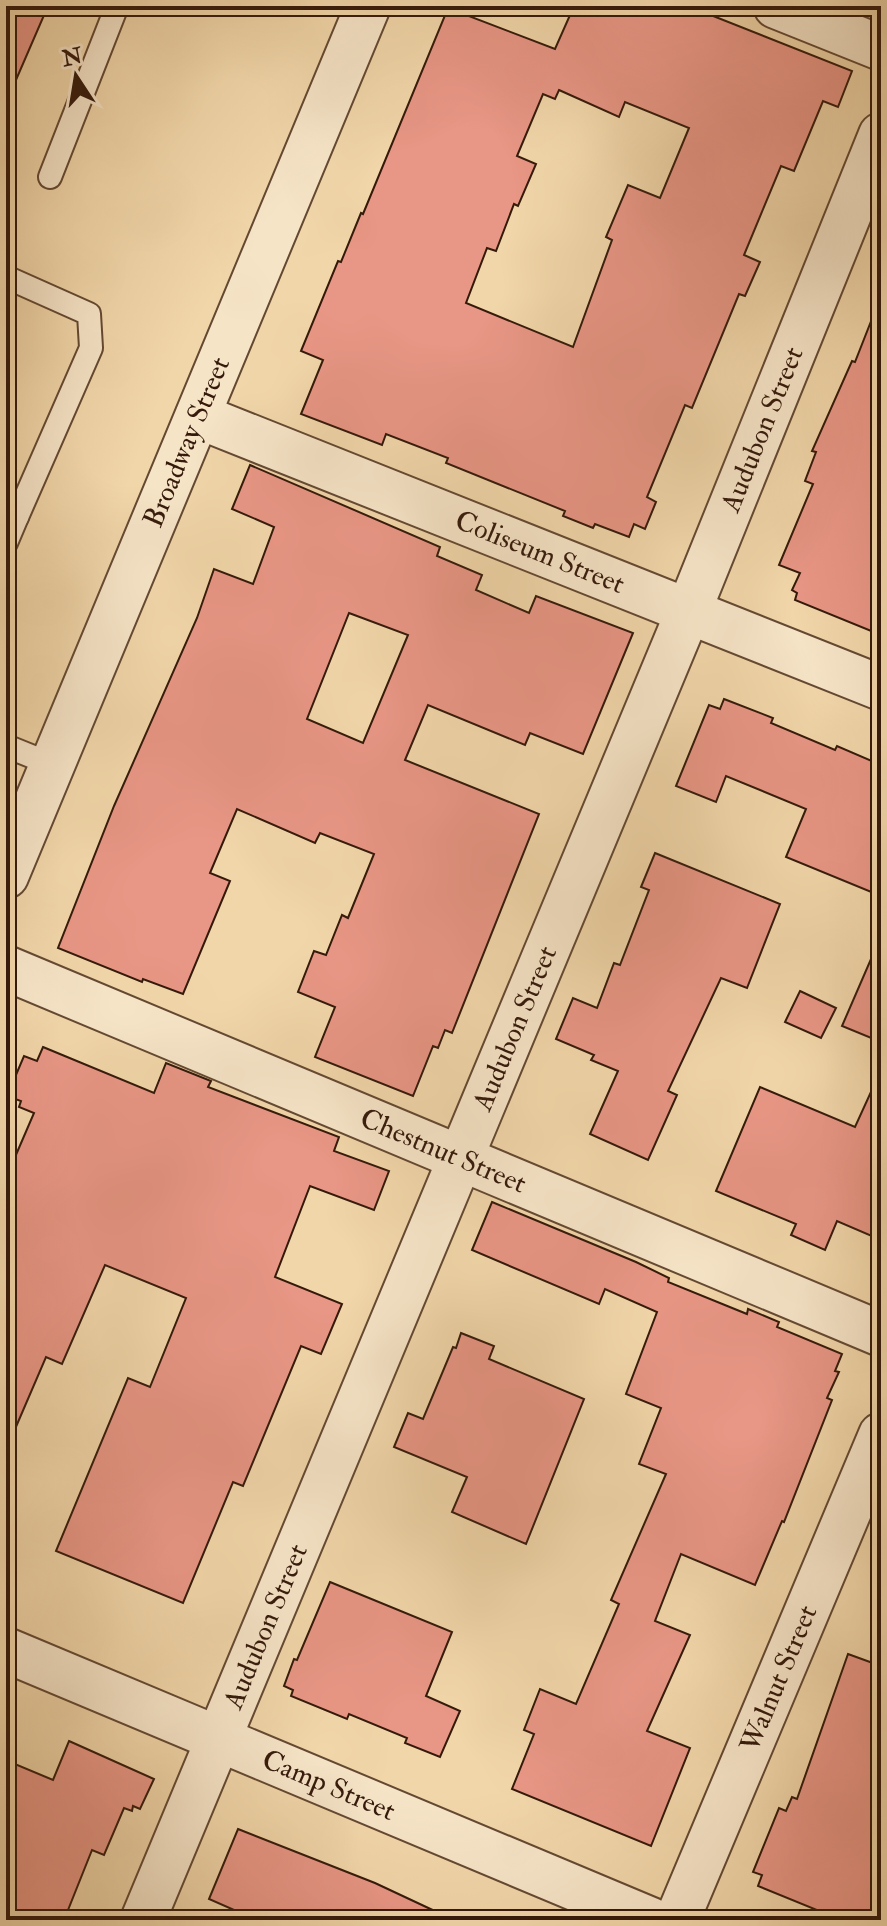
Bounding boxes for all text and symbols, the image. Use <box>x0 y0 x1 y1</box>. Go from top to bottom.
north arrow <box>36 36 116 116</box>
text: N <box>59 42 85 73</box>
street label: Audubon Street <box>713 342 811 518</box>
street label: Broadway Street <box>136 352 238 533</box>
street label: Coliseum Street <box>450 503 630 602</box>
street label: Audubon Street <box>464 941 565 1117</box>
street label: Chestnut Street <box>355 1101 532 1201</box>
street label: Audubon Street <box>215 1539 315 1715</box>
street label: Walnut Street <box>732 1600 825 1758</box>
street label: Camp Street <box>257 1742 401 1829</box>

